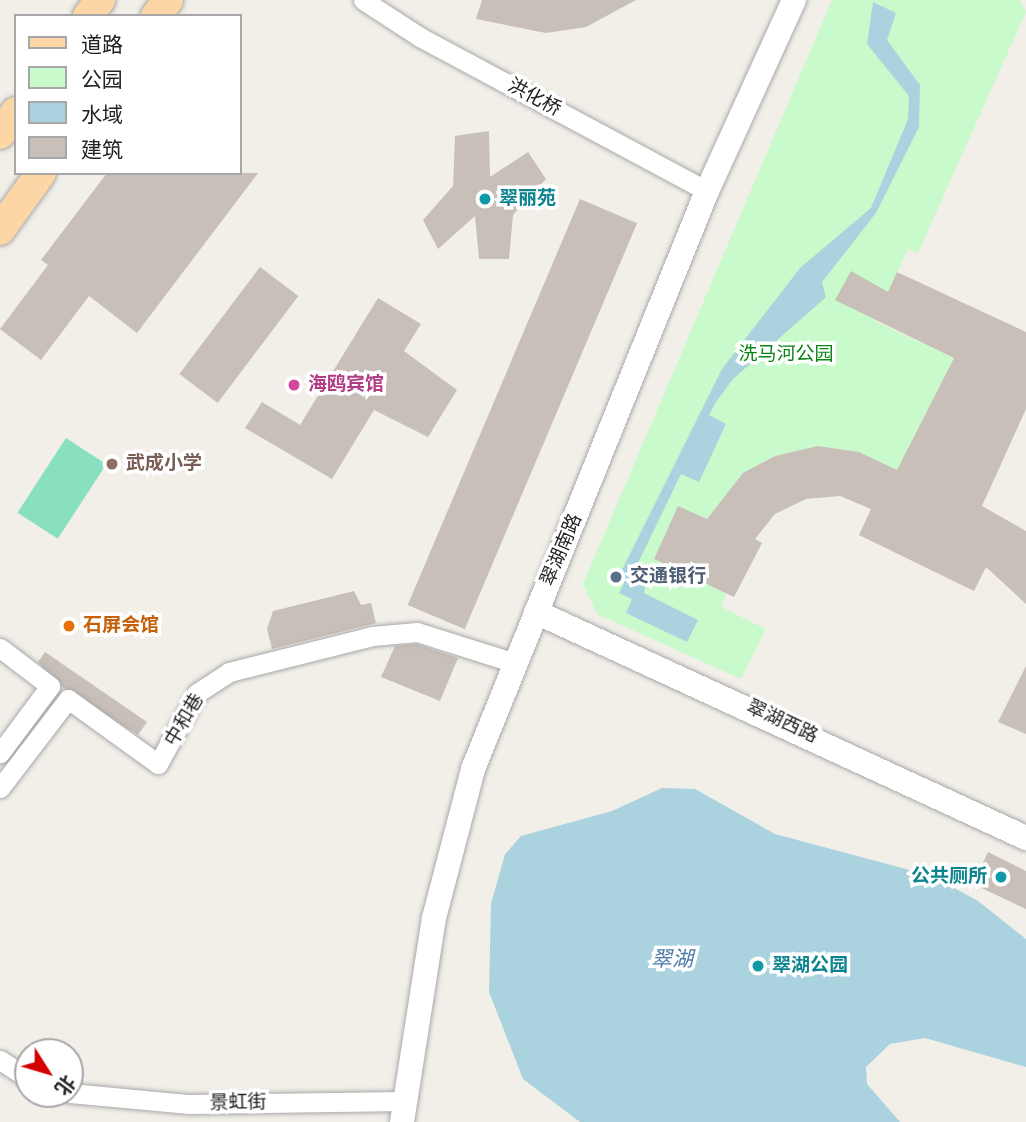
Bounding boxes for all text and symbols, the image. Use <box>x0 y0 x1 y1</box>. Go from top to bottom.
legend <box>14 14 242 175</box>
text: 道路 <box>81 33 123 58</box>
text: 公园 <box>81 68 123 93</box>
street label: 洪化桥 <box>503 75 565 121</box>
text: 水域 <box>81 103 123 128</box>
text: 建筑 <box>81 138 123 163</box>
place label: 翠丽苑 <box>499 188 556 210</box>
marker: 翠丽苑 <box>477 191 493 207</box>
park label: 洗马河公园 <box>739 344 833 366</box>
place label: 海鸥宾馆 <box>308 374 384 396</box>
marker: 海鸥宾馆 <box>286 377 302 393</box>
place label: 武成小学 <box>126 453 202 475</box>
marker: 武成小学 <box>104 456 120 472</box>
street label: 翠湖南路 <box>537 511 587 589</box>
place label: 交通银行 <box>630 566 706 588</box>
marker: 交通银行 <box>608 569 624 585</box>
place label: 石屏会馆 <box>83 615 159 637</box>
marker: 石屏会馆 <box>61 618 77 634</box>
street label: 中和巷 <box>161 690 209 750</box>
street label: 翠湖西路 <box>743 696 821 748</box>
place label: 公共厕所 <box>911 866 987 888</box>
marker: 公共厕所 <box>993 869 1009 885</box>
water label: 翠湖 <box>651 947 693 973</box>
place label: 翠湖公园 <box>772 955 848 977</box>
marker: 翠湖公园 <box>750 958 766 974</box>
north arrow <box>14 1038 84 1108</box>
text: 北 <box>50 1070 79 1099</box>
street label: 景虹街 <box>209 1091 267 1115</box>

